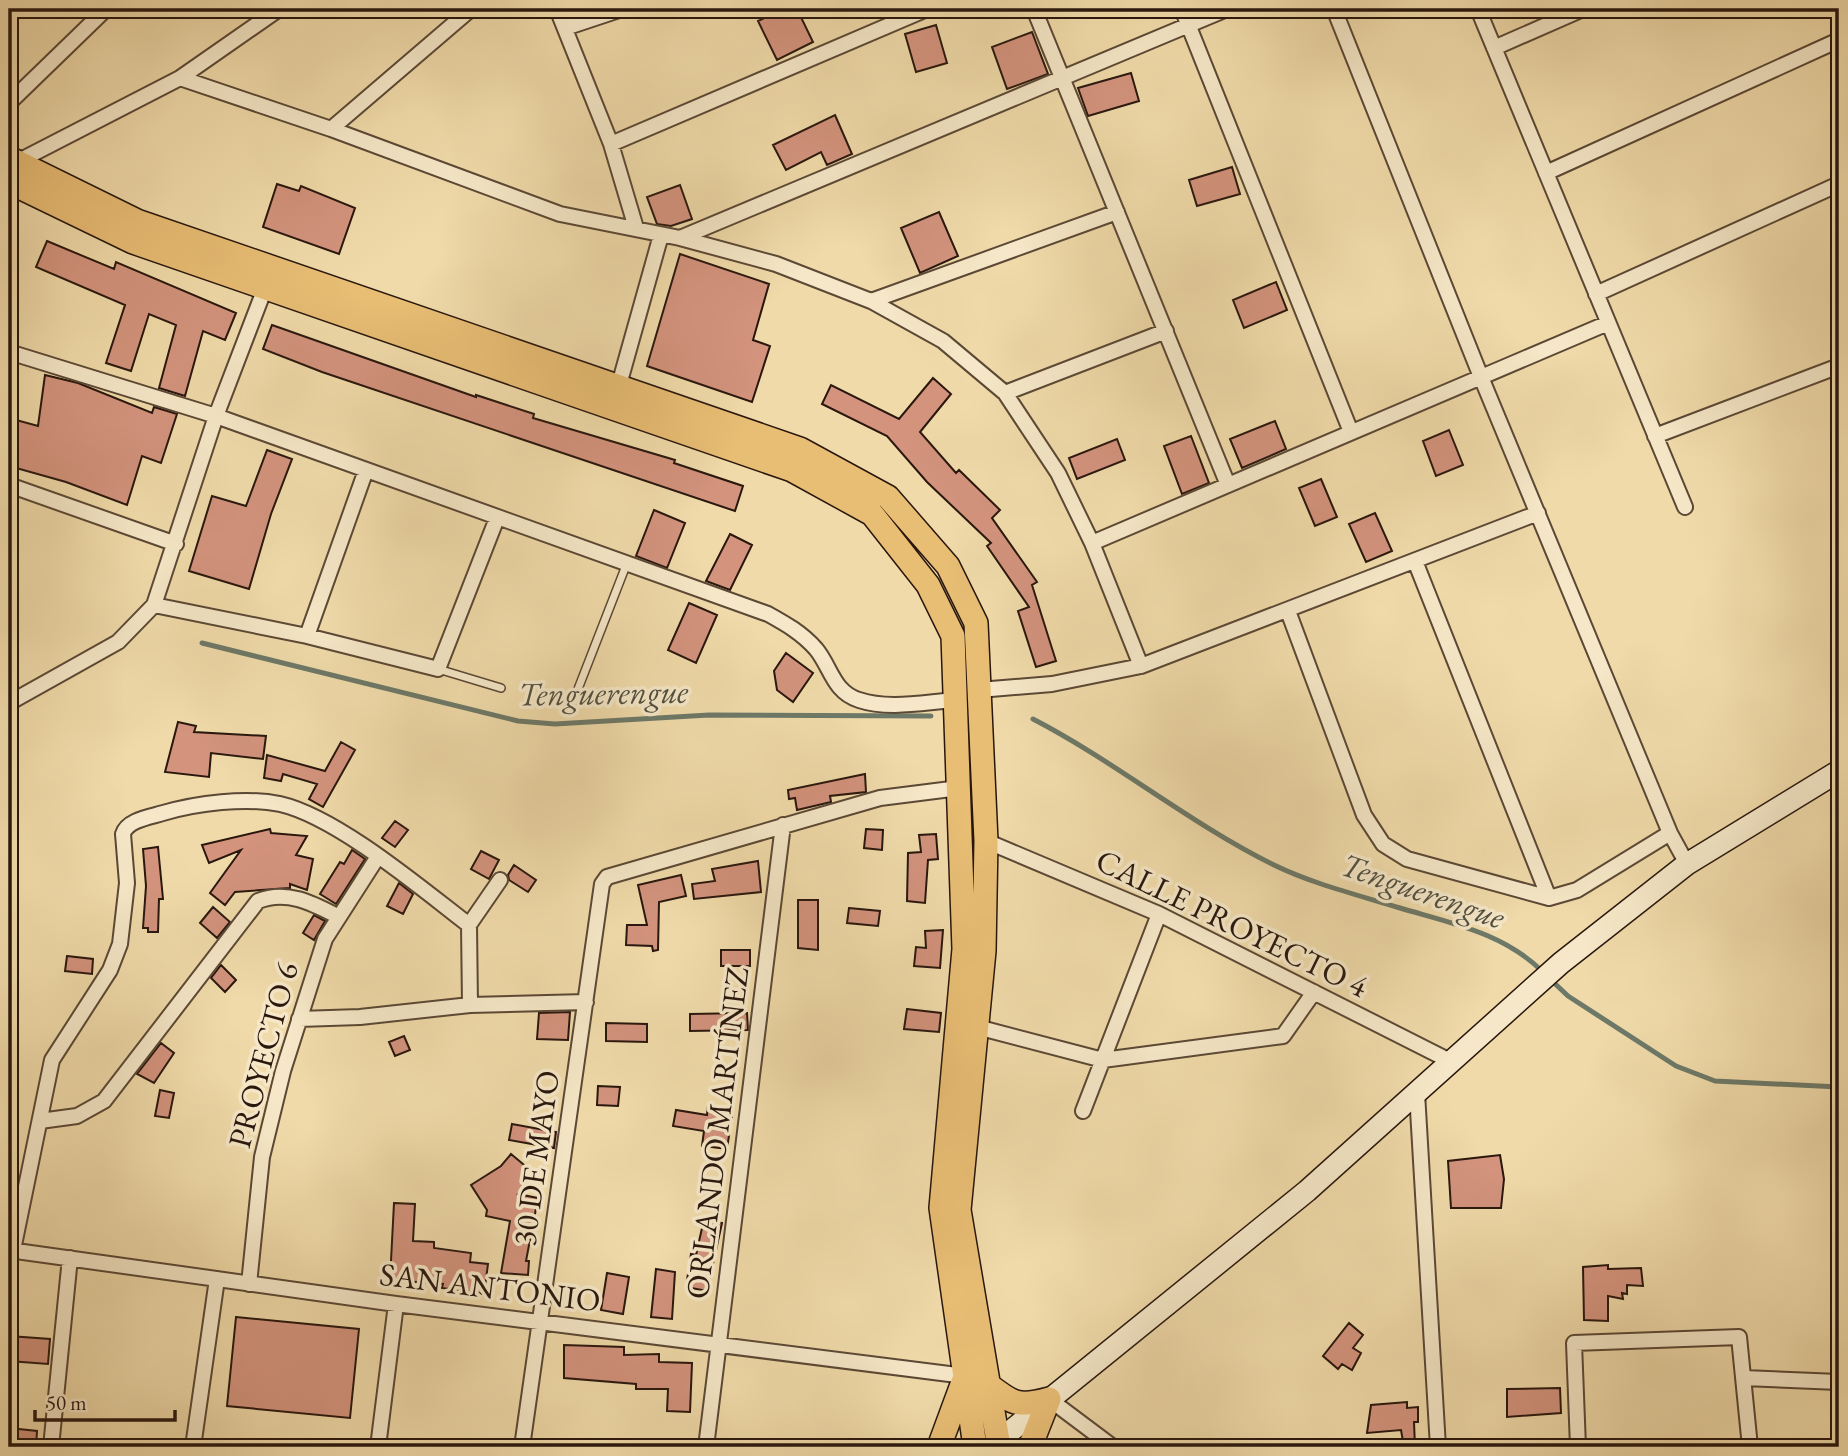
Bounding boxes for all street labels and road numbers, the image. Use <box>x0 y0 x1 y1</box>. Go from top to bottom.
street label: CALLE PROYECTO 4 <box>1089 839 1375 1007</box>
street label: PROYECTO 6 <box>218 958 308 1152</box>
street label: ORLANDO MARTÍNEZ <box>676 965 758 1301</box>
street label: 30 DE MAYO <box>503 1068 569 1248</box>
street label: SAN ANTONIO <box>377 1253 603 1321</box>

